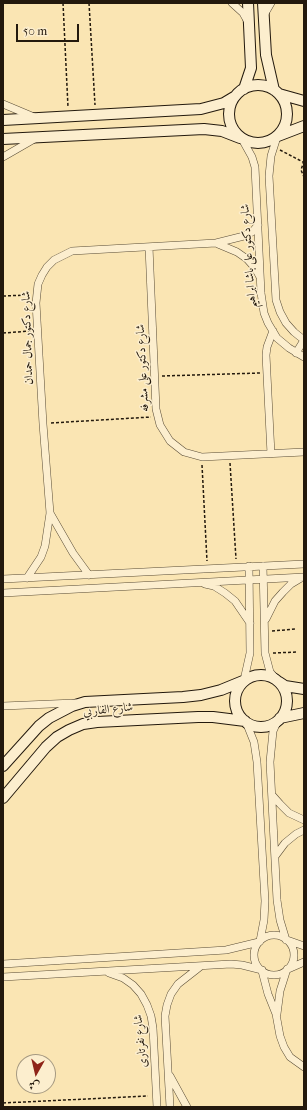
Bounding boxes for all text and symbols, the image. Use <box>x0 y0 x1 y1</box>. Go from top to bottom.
scale bar <box>18 16 81 42</box>
text: 50 m <box>23 24 47 38</box>
street label: شارع دكتور على باشا ابراهيم <box>238 204 260 308</box>
street label: شارع دكتور جمال حمدان <box>19 291 37 385</box>
street label: شارع دكتور على مشرفه <box>134 324 152 412</box>
street label: شارع الفاربي <box>82 700 134 720</box>
street label: شارع نفرتارى <box>131 1014 151 1068</box>
north arrow <box>16 1054 56 1094</box>
text: ش <box>28 1078 41 1093</box>

